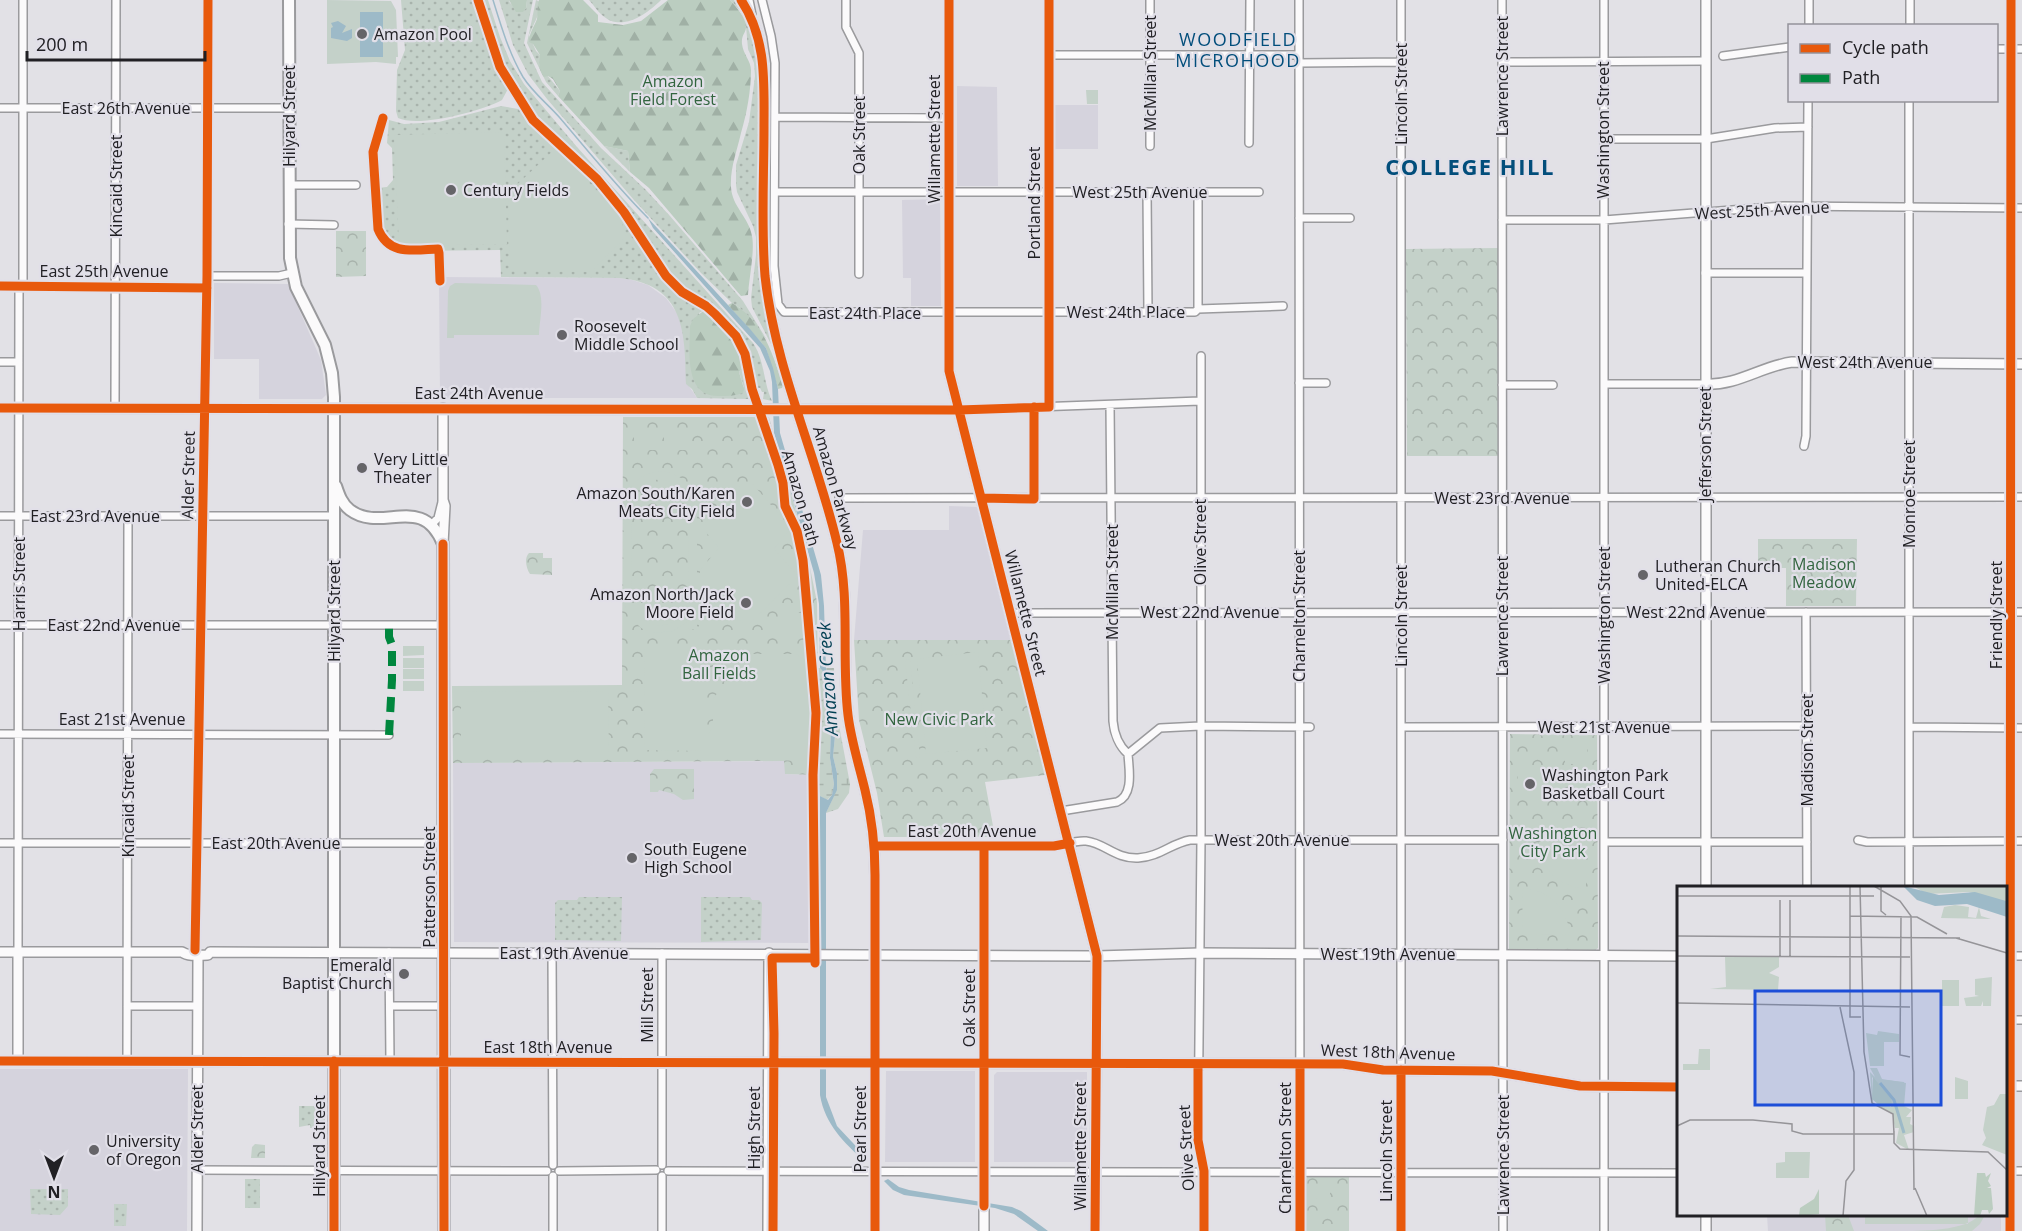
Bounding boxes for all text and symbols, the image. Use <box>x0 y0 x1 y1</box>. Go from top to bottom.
street label: McMillan Street <box>1139 15 1161 131</box>
street label: Lawrence Street <box>1491 15 1513 136</box>
place label: Amazon Pool <box>374 23 472 45</box>
scale bar <box>27 24 206 62</box>
legend <box>1788 24 1998 102</box>
marker: Amazon Pool <box>355 27 369 41</box>
district label: WOODFIELD MICROHOOD <box>1175 27 1301 72</box>
text: 200 m <box>36 32 88 56</box>
text: Cycle path <box>1842 35 1929 59</box>
street label: Lincoln Street <box>1390 43 1412 145</box>
street label: Washington Street <box>1592 61 1614 199</box>
street label: Hilyard Street <box>278 65 300 167</box>
text: Path <box>1842 65 1880 89</box>
park label: Amazon Field Forest <box>630 70 716 110</box>
street label: Willamette Street <box>923 74 945 203</box>
street label: Oak Street <box>848 95 870 174</box>
street label: East 26th Avenue <box>62 97 190 119</box>
street label: Kincaid Street <box>105 134 127 237</box>
street label: Portland Street <box>1023 146 1045 259</box>
district label: COLLEGE HILL <box>1385 151 1555 181</box>
place label: Century Fields <box>463 179 569 201</box>
street label: West 25th Avenue <box>1073 181 1207 203</box>
marker: Century Fields <box>444 183 458 197</box>
street label: West 25th Avenue <box>1694 195 1830 225</box>
street label: East 25th Avenue <box>40 260 168 282</box>
street label: West 24th Place <box>1067 301 1185 323</box>
street label: East 24th Place <box>809 302 921 324</box>
place label: Roosevelt Middle School <box>574 315 679 355</box>
marker: Roosevelt Middle School <box>555 328 569 342</box>
street label: West 24th Avenue <box>1798 351 1932 373</box>
street label: East 24th Avenue <box>415 382 543 404</box>
street label: Jefferson Street <box>1694 386 1716 504</box>
street label: Amazon Parkway <box>808 424 864 553</box>
street label: Alder Street <box>176 430 200 519</box>
street label: Monroe Street <box>1898 440 1920 548</box>
street label: Amazon Path <box>777 447 825 549</box>
place label: Very Little Theater <box>374 448 448 488</box>
marker: Very Little Theater <box>355 461 369 475</box>
place label: Amazon South/Karen Meats City Field <box>576 482 735 522</box>
street label: West 23rd Avenue <box>1434 487 1570 509</box>
marker: Amazon South/Karen Meats City Field <box>740 495 754 509</box>
street label: Olive Street <box>1189 499 1211 585</box>
street label: East 23rd Avenue <box>30 505 160 527</box>
street label: McMillan Street <box>1101 524 1123 640</box>
street label: Harris Street <box>8 537 30 631</box>
street label: Washington Street <box>1593 546 1615 684</box>
street label: Willamette Street <box>1000 548 1052 678</box>
street label: Charnelton Street <box>1288 550 1310 682</box>
park label: Madison Meadow <box>1792 553 1857 593</box>
street label: Lawrence Street <box>1491 555 1513 676</box>
place label: Lutheran Church United-ELCA <box>1655 555 1781 595</box>
street label: Hilyard Street <box>323 560 345 662</box>
street label: Friendly Street <box>1985 561 2007 669</box>
street label: Lincoln Street <box>1390 565 1412 667</box>
marker: Lutheran Church United-ELCA <box>1636 568 1650 582</box>
place label: Amazon North/Jack Moore Field <box>590 583 735 623</box>
marker: Amazon North/Jack Moore Field <box>739 596 753 610</box>
street label: West 22nd Avenue <box>1141 601 1280 623</box>
street label: West 22nd Avenue <box>1627 601 1766 623</box>
street label: East 22nd Avenue <box>47 614 181 636</box>
water label: Amazon Creek <box>811 620 843 739</box>
park label: Amazon Ball Fields <box>682 644 756 684</box>
street label: Madison Street <box>1796 693 1818 807</box>
street label: East 21st Avenue <box>59 708 185 730</box>
park label: New Civic Park <box>884 708 994 730</box>
street label: West 21st Avenue <box>1538 716 1670 738</box>
street label: Kincaid Street <box>117 754 139 857</box>
place label: Washington Park Basketball Court <box>1542 764 1669 804</box>
marker: Washington Park Basketball Court <box>1523 777 1537 791</box>
street label: East 20th Avenue <box>908 820 1036 842</box>
park label: Washington City Park <box>1509 822 1597 862</box>
street label: Patterson Street <box>418 826 440 948</box>
street label: West 20th Avenue <box>1215 829 1349 851</box>
street label: East 20th Avenue <box>212 832 340 854</box>
place label: South Eugene High School <box>644 838 747 878</box>
marker: South Eugene High School <box>625 851 639 865</box>
inset map <box>1677 886 2007 1216</box>
street label: East 19th Avenue <box>500 942 628 964</box>
street label: West 19th Avenue <box>1321 943 1455 965</box>
place label: Emerald Baptist Church <box>282 954 392 994</box>
marker: Emerald Baptist Church <box>397 967 411 981</box>
street label: Mill Street <box>636 967 658 1043</box>
street label: Oak Street <box>958 968 980 1047</box>
street label: East 18th Avenue <box>484 1036 612 1058</box>
street label: West 18th Avenue <box>1320 1039 1456 1065</box>
street label: Willamette Street <box>1069 1081 1091 1210</box>
street label: Charnelton Street <box>1274 1082 1296 1214</box>
street label: Alder Street <box>186 1085 208 1173</box>
street label: Pearl Street <box>849 1085 871 1172</box>
street label: High Street <box>743 1086 765 1170</box>
street label: Lawrence Street <box>1492 1094 1514 1215</box>
street label: Hilyard Street <box>308 1095 330 1197</box>
street label: Lincoln Street <box>1375 1100 1397 1202</box>
street label: Olive Street <box>1173 1104 1199 1192</box>
place label: University of Oregon <box>106 1130 181 1170</box>
marker: University of Oregon <box>87 1143 101 1157</box>
north arrow <box>24 1147 84 1207</box>
text: N <box>47 1181 61 1203</box>

